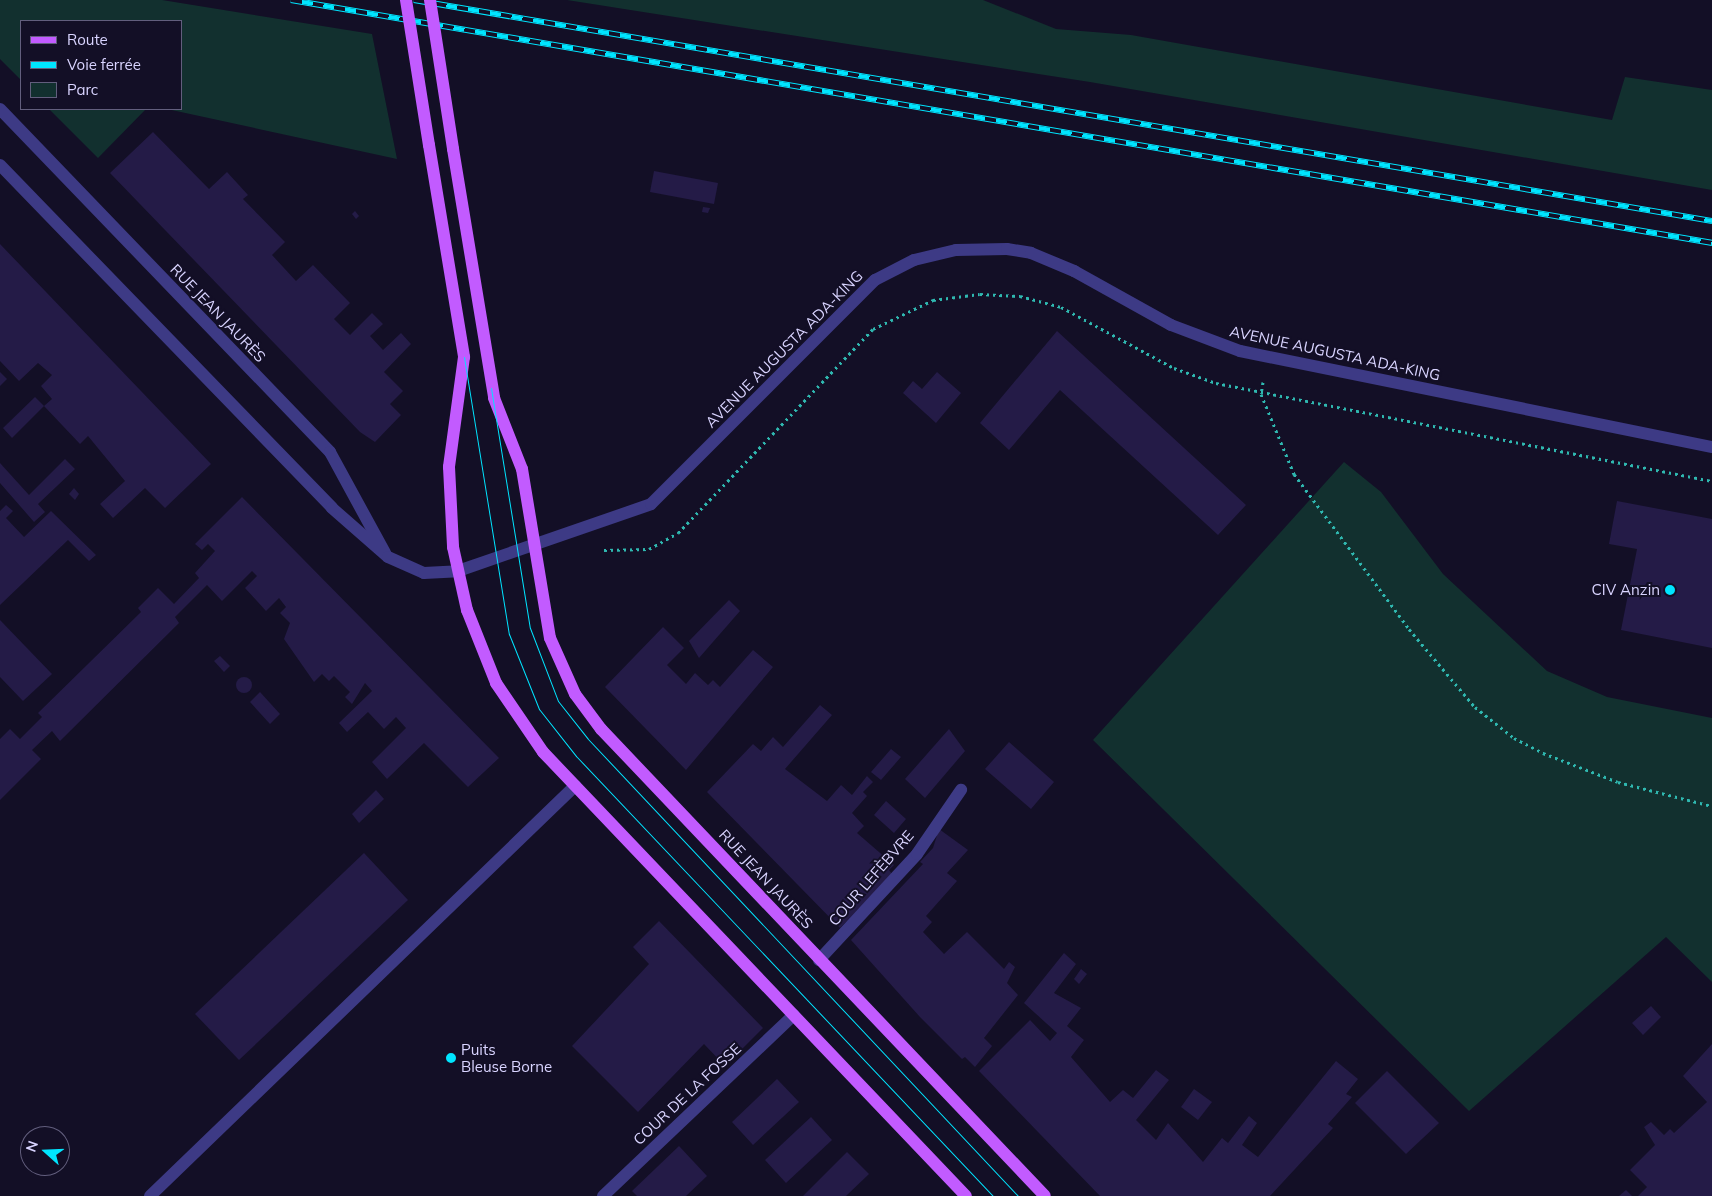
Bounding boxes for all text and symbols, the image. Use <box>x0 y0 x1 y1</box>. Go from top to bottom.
legend <box>20 20 182 110</box>
text: Route <box>67 30 108 49</box>
text: Voie ferrée <box>67 55 141 74</box>
text: Parc <box>67 80 98 99</box>
street label: RUE JEAN JAURÈS <box>167 260 269 366</box>
street label: AVENUE AUGUSTA ADA-KING <box>702 267 866 431</box>
street label: AVENUE AUGUSTA ADA-KING <box>1228 322 1442 384</box>
place label: CIV Anzin <box>1592 581 1660 599</box>
marker: CIV Anzin <box>1664 584 1676 596</box>
street label: RUE JEAN JAURÈS <box>715 826 817 932</box>
street label: COUR LEFÈBVRE <box>825 827 917 929</box>
street label: COUR DE LA FOSSE <box>629 1039 745 1149</box>
place label: Puits Bleuse Borne <box>461 1040 552 1075</box>
marker: Puits Bleuse Borne <box>445 1052 457 1064</box>
north arrow <box>20 1126 70 1176</box>
text: N <box>22 1138 42 1154</box>

